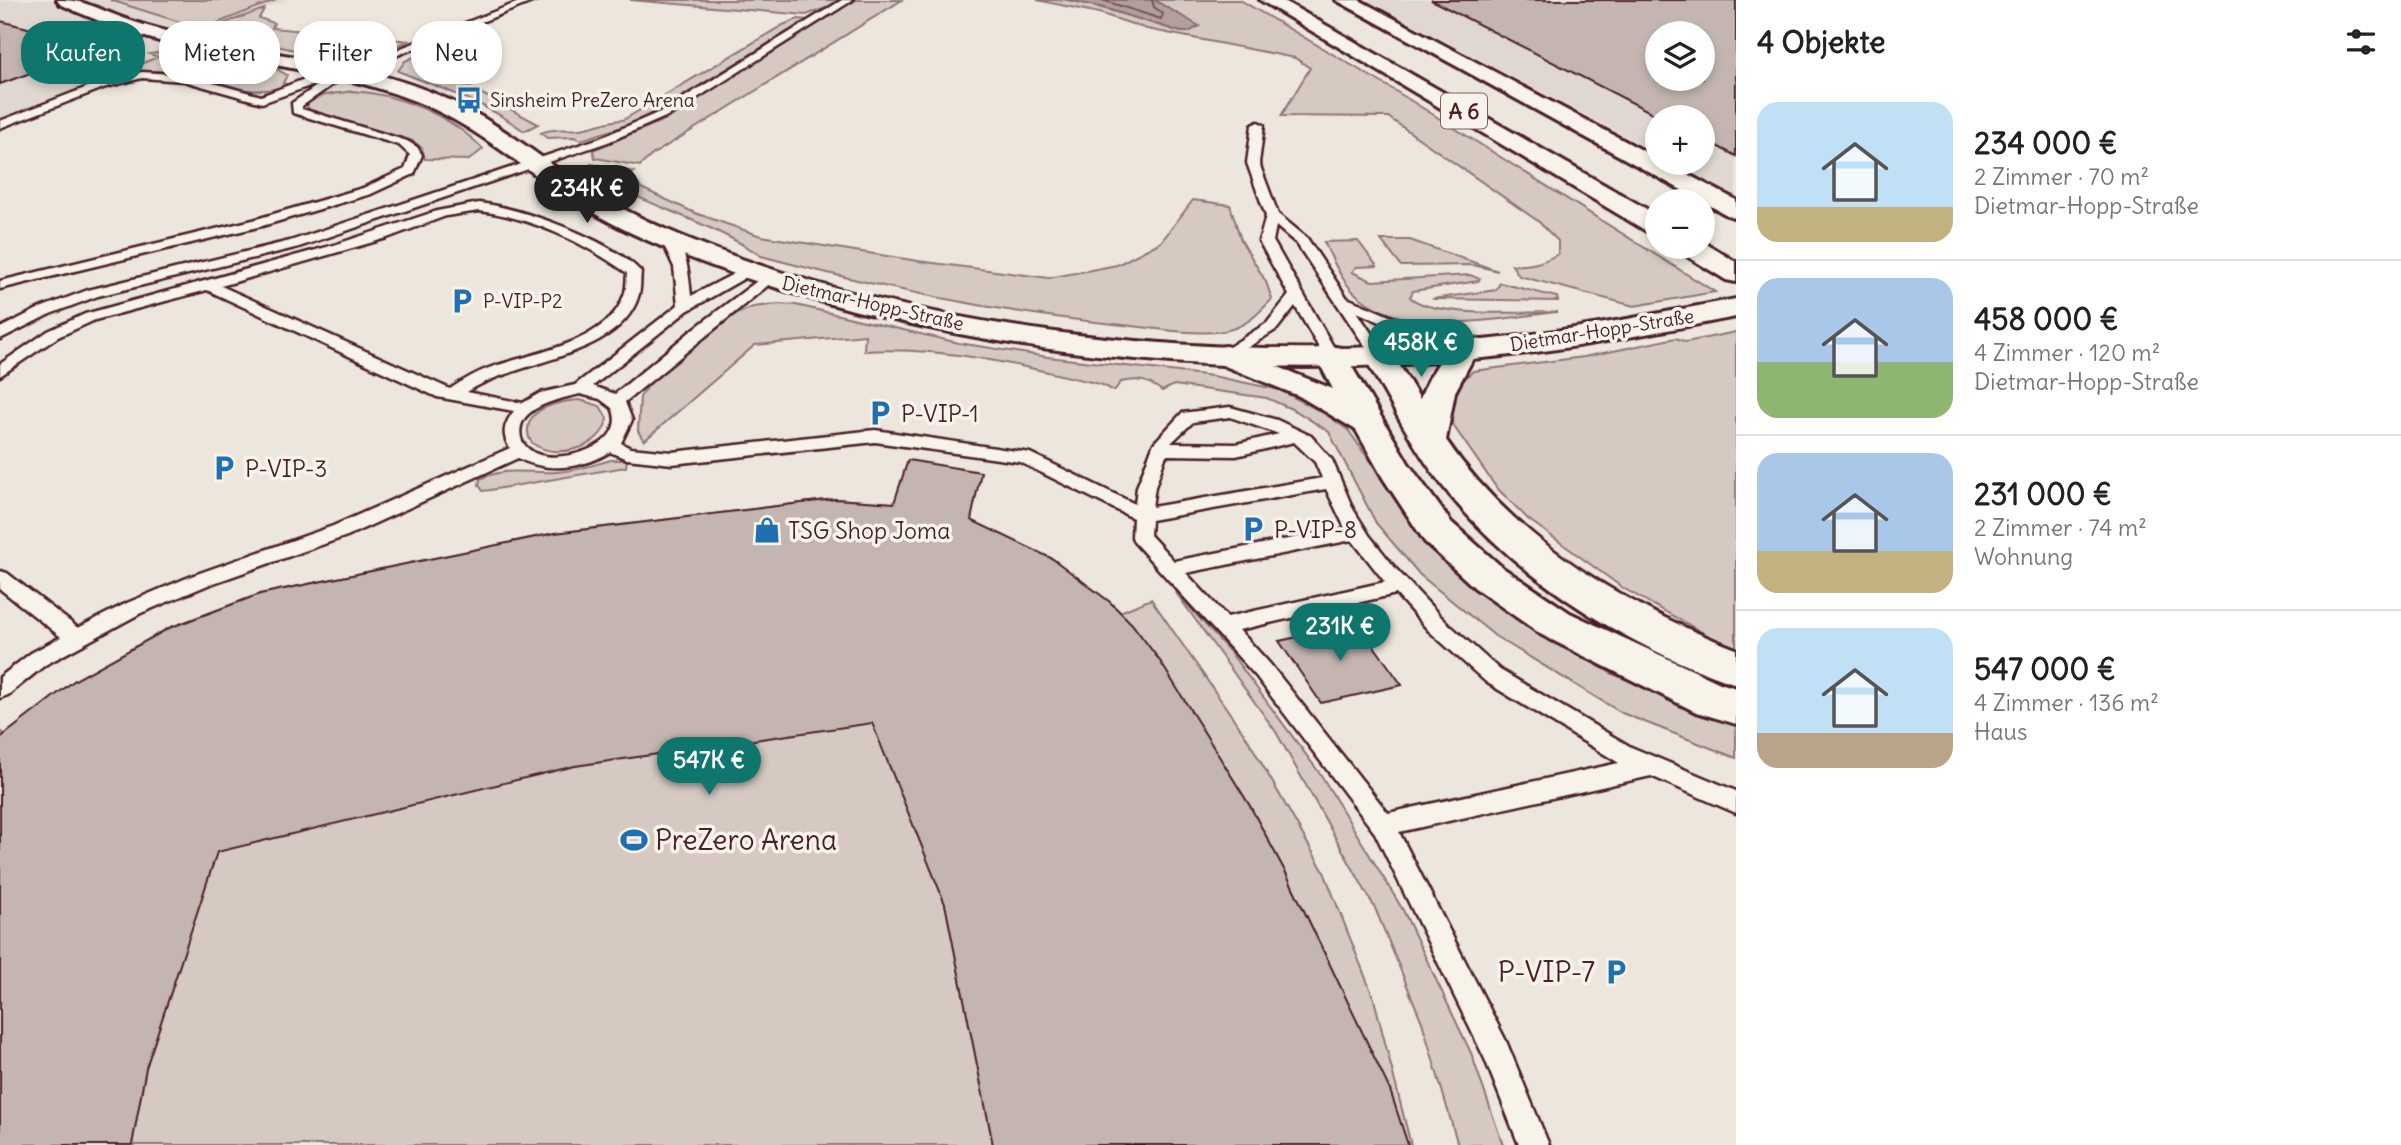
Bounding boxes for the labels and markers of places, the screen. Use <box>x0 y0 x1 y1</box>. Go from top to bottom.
bus stop icon: Sinsheim PreZero Arena <box>454 85 484 115</box>
place label: Sinsheim PreZero Arena <box>490 88 695 112</box>
pin: 234K € <box>530 166 644 225</box>
parking icon: P-VIP-P2 <box>447 286 477 316</box>
place label: P-VIP-P2 <box>483 289 562 313</box>
pin: 458K € <box>1364 320 1478 379</box>
parking icon: P-VIP-1 <box>865 398 895 428</box>
place label: P-VIP-1 <box>901 399 979 428</box>
parking icon: P-VIP-3 <box>209 453 239 483</box>
place label: P-VIP-3 <box>245 454 327 483</box>
parking icon: P-VIP-8 <box>1238 514 1268 544</box>
shop icon: TSG Shop Joma <box>752 515 782 545</box>
place label: P-VIP-8 <box>1274 515 1357 544</box>
place label: TSG Shop Joma <box>788 516 950 545</box>
pin: 231K € <box>1283 604 1397 663</box>
pin: 547K € <box>652 738 766 797</box>
place label: PreZero Arena <box>655 822 837 858</box>
sports icon: PreZero Arena <box>619 825 649 855</box>
place label: P-VIP-7 <box>1498 954 1595 990</box>
parking icon: P-VIP-7 <box>1601 957 1631 987</box>

